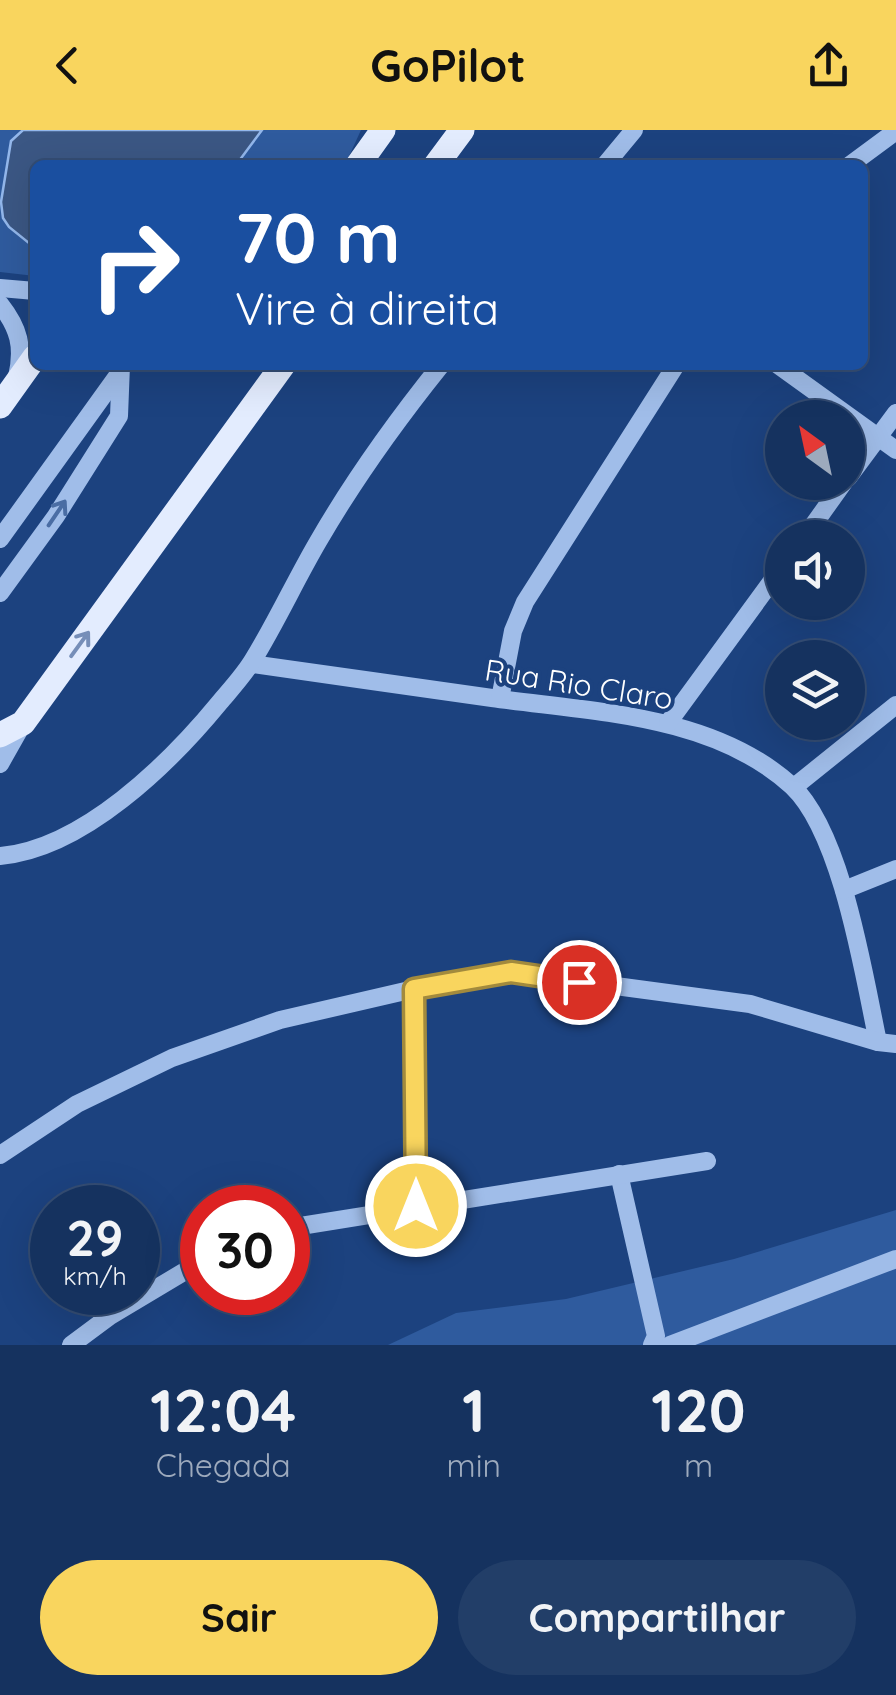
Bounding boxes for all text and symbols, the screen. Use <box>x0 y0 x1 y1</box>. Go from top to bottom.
text: GoPilot <box>370 37 526 93</box>
icon: back <box>40 38 95 93</box>
icon: share <box>801 38 856 93</box>
text: 70 m <box>235 193 401 281</box>
icon: right <box>70 200 200 330</box>
text: Vire à direita <box>235 280 499 336</box>
north arrow <box>765 400 865 500</box>
map controls <box>765 400 865 740</box>
one-way arrow <box>46 500 67 528</box>
button: sound <box>765 520 865 620</box>
one-way arrow <box>69 631 90 658</box>
button: layers <box>765 640 865 740</box>
street label: Rua Rio Claro <box>482 650 676 718</box>
pin <box>537 940 622 1025</box>
icon: arrive <box>552 955 607 1010</box>
position arrow <box>364 1154 468 1258</box>
speed limit sign: 30 <box>180 1185 310 1315</box>
text: 29 <box>67 1206 123 1269</box>
text: km/h <box>63 1260 127 1291</box>
text: 12:04 <box>150 1372 296 1447</box>
text: 1 <box>462 1372 485 1447</box>
text: 120 <box>651 1372 746 1447</box>
text: Chegada <box>156 1445 291 1485</box>
text: min <box>447 1445 501 1485</box>
text: m <box>684 1445 713 1485</box>
button: Sair <box>40 1560 438 1675</box>
button: Compartilhar <box>458 1560 856 1675</box>

